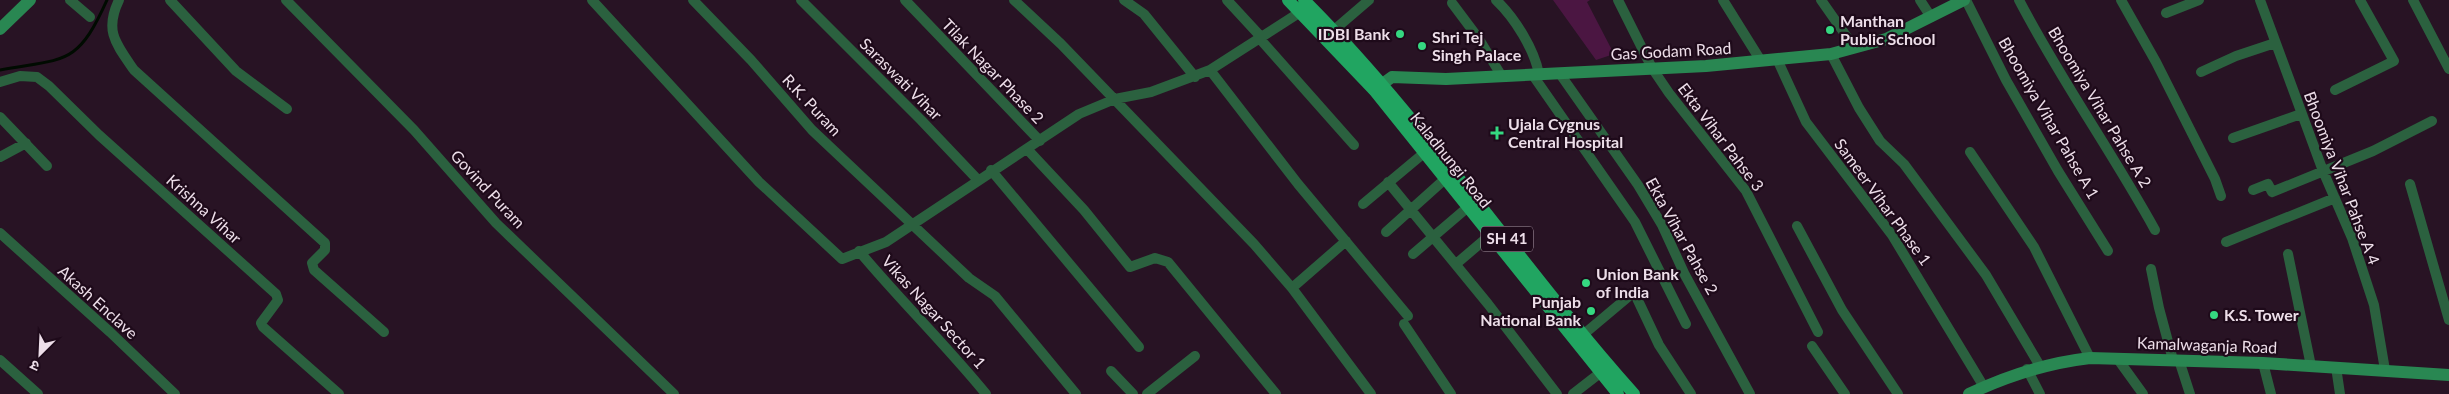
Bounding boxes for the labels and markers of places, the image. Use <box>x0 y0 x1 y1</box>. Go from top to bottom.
place label: Manthan Public School <box>1840 11 1935 48</box>
place label: IDBI Bank <box>1318 24 1390 43</box>
marker: Manthan Public School <box>1824 24 1836 36</box>
place label: Shri Tej Singh Palace <box>1432 27 1522 64</box>
marker: IDBI Bank <box>1394 28 1406 40</box>
marker: Shri Tej Singh Palace <box>1416 40 1428 52</box>
place label: Ujala Cygnus Central Hospital <box>1508 114 1623 151</box>
marker: Ujala Cygnus Central Hospital <box>1490 126 1504 140</box>
place label: Union Bank of India <box>1596 264 1679 301</box>
marker: Union Bank of India <box>1580 277 1592 289</box>
place label: Punjab National Bank <box>1480 292 1581 329</box>
marker: Punjab National Bank <box>1585 305 1597 317</box>
place label: K.S. Tower <box>2224 305 2299 324</box>
marker: K.S. Tower <box>2208 309 2220 321</box>

